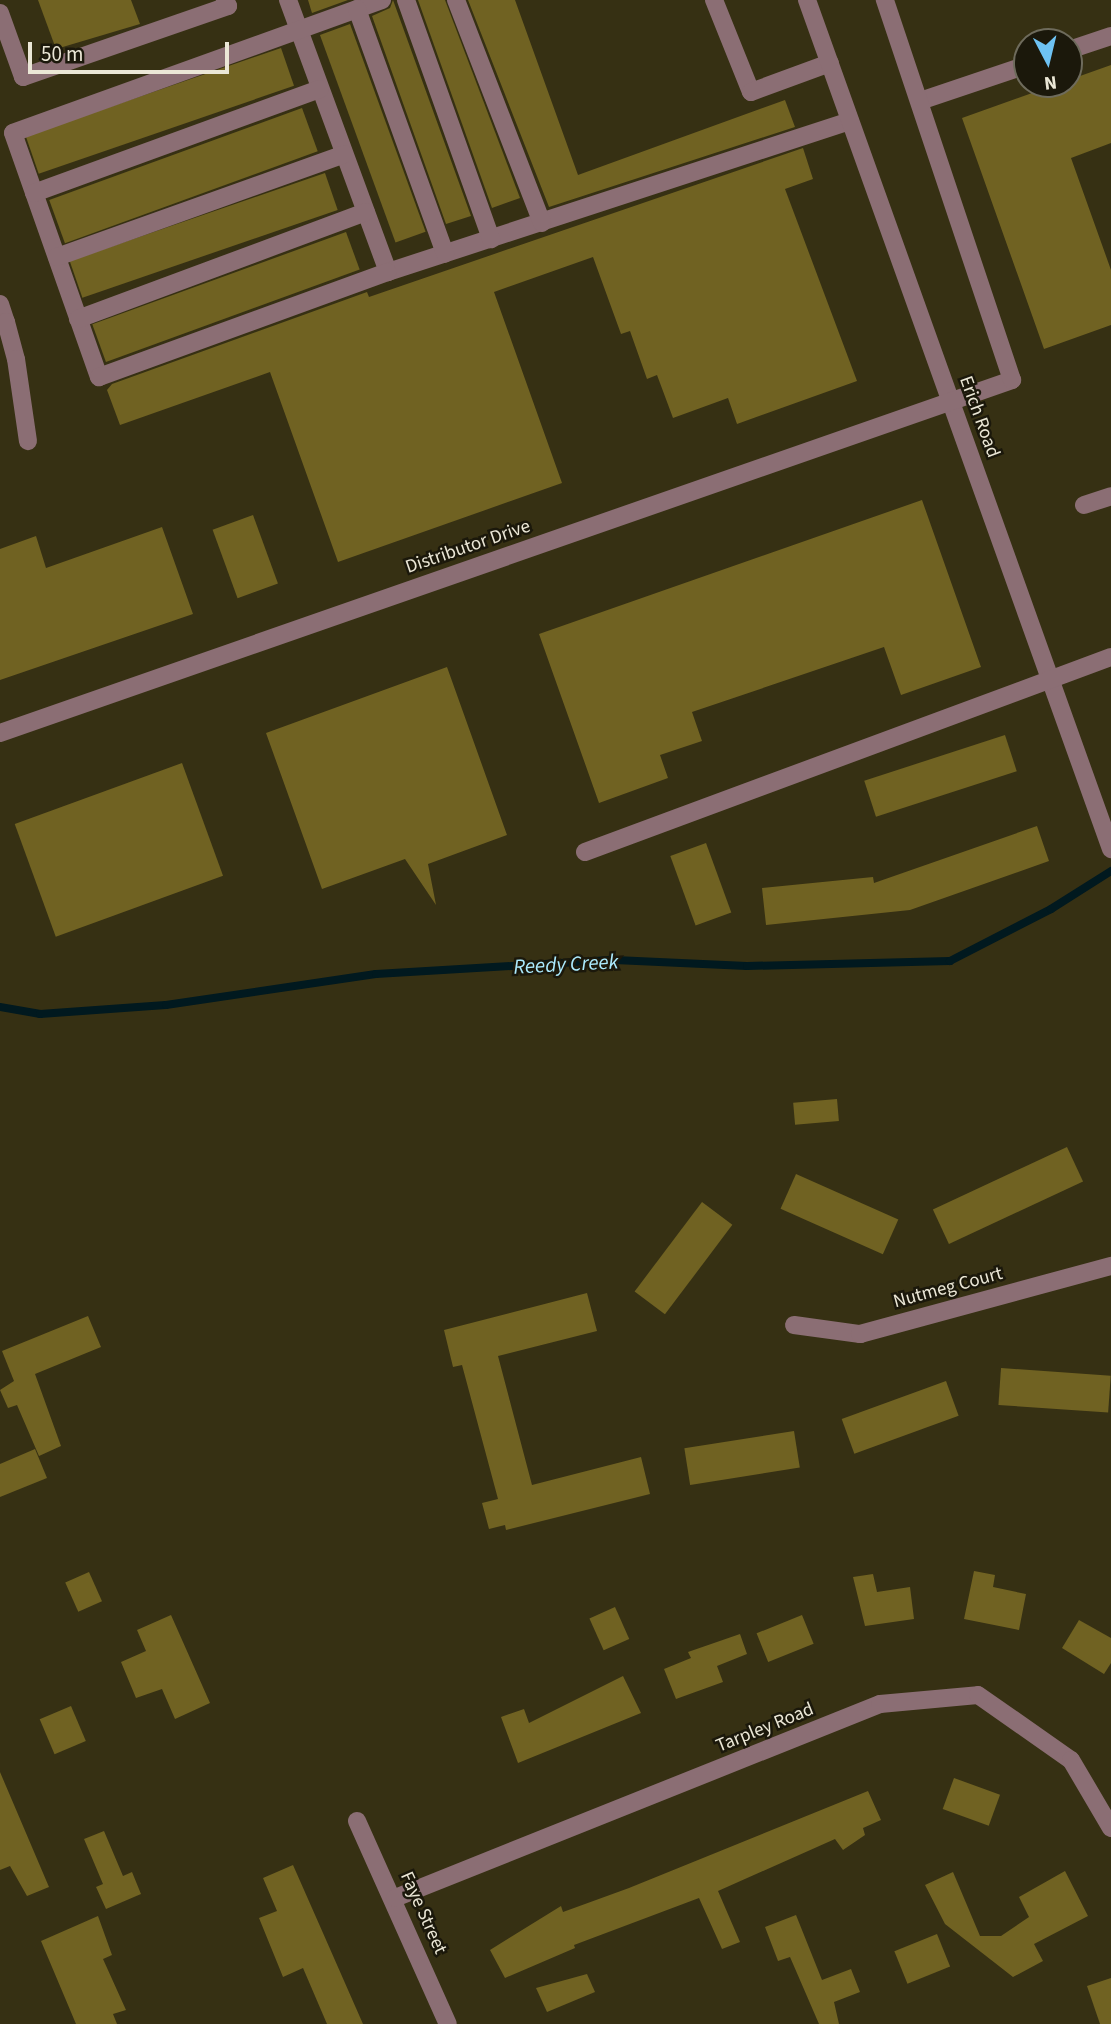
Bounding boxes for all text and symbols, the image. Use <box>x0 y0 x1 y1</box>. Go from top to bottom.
scale bar <box>32 28 233 72</box>
north arrow <box>1013 28 1083 98</box>
text: 50 m <box>41 39 83 69</box>
text: N <box>1042 68 1058 97</box>
street label: Erich Road <box>954 373 1004 461</box>
street label: Distributor Drive <box>403 515 533 579</box>
water label: Reedy Creek <box>513 949 619 979</box>
street label: Nutmeg Court <box>891 1263 1005 1313</box>
street label: Tarpley Road <box>713 1698 817 1758</box>
street label: Faye Street <box>395 1868 451 1958</box>

